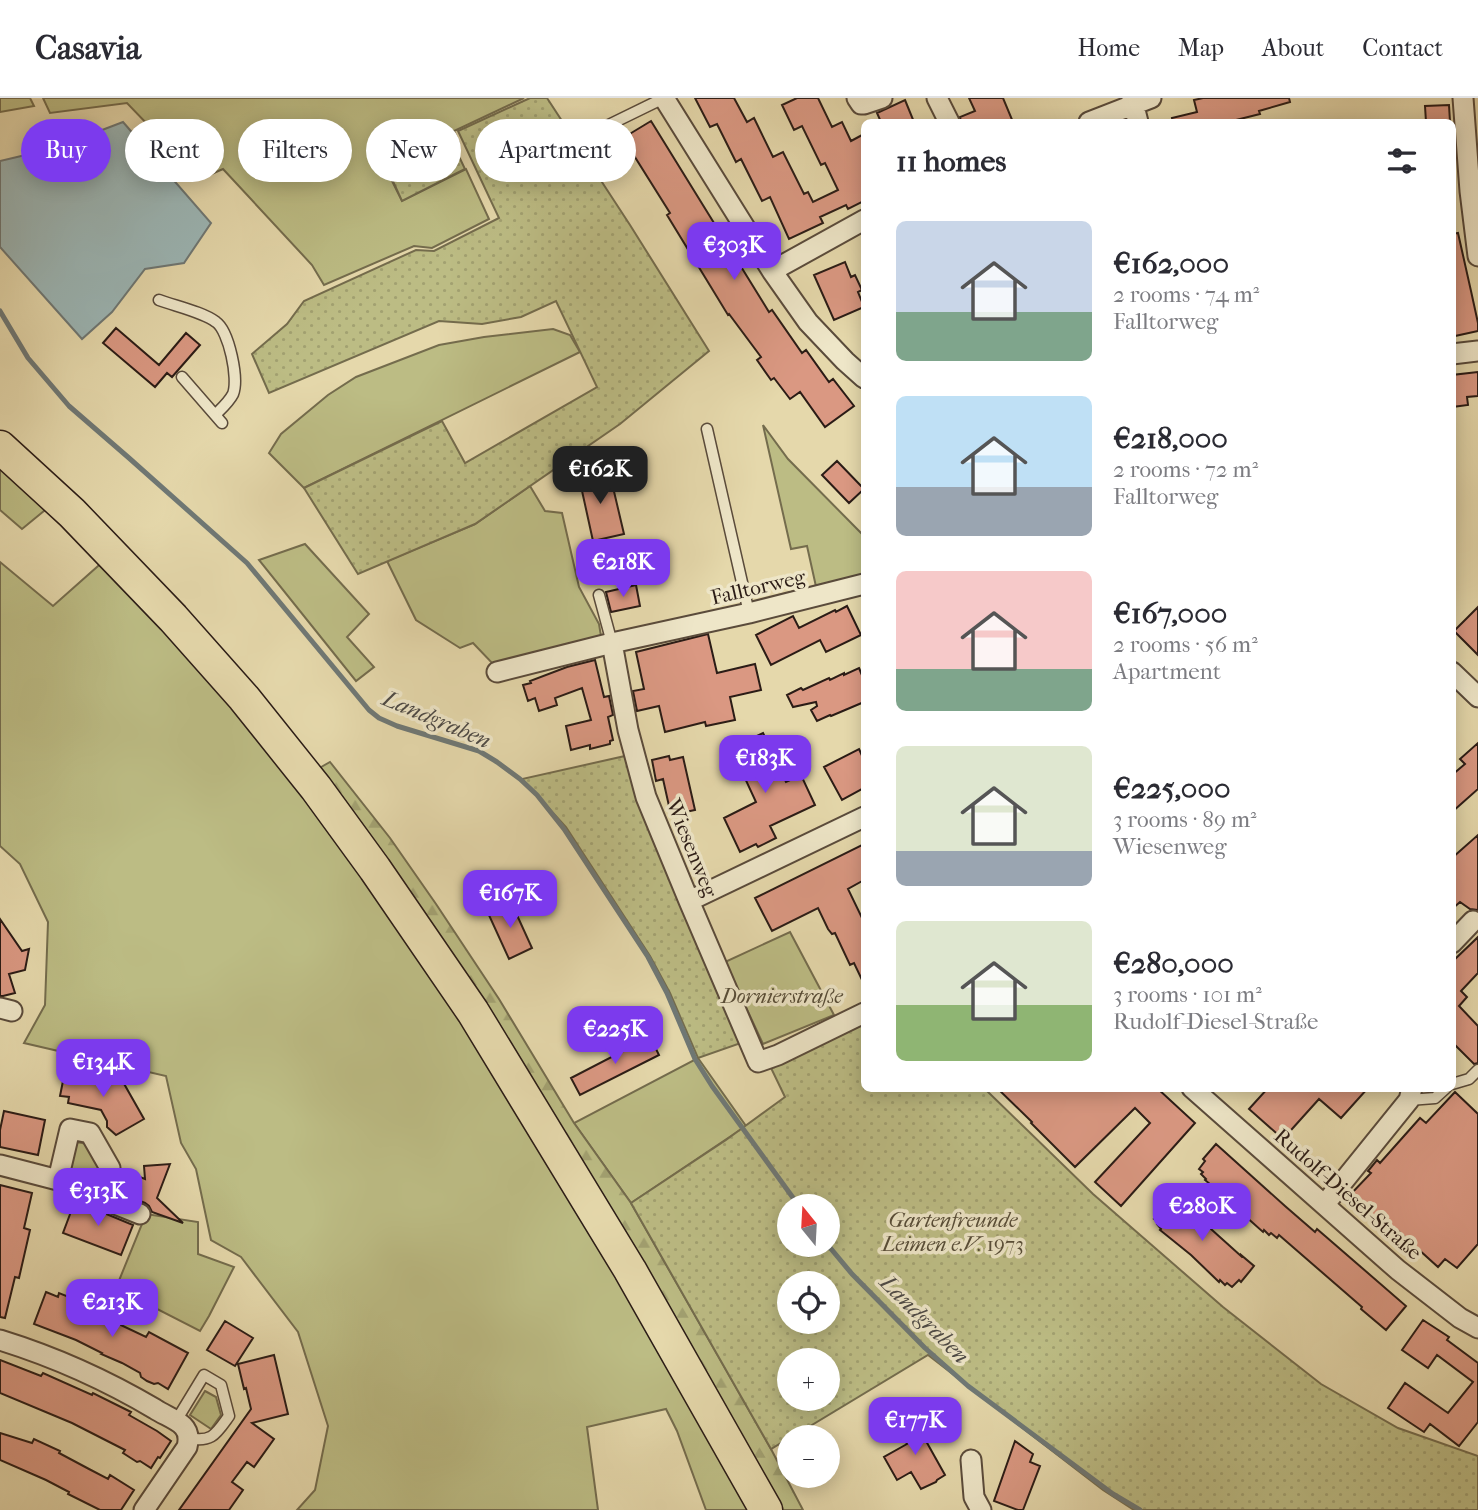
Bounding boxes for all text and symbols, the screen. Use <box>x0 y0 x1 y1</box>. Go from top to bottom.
text: Casavia <box>35 29 141 68</box>
text: Home <box>1078 34 1140 62</box>
text: Map <box>1178 34 1224 62</box>
text: About <box>1262 34 1324 62</box>
text: Contact <box>1362 34 1443 62</box>
chip: Buy <box>21 119 111 182</box>
chip: Rent <box>125 119 224 182</box>
chip: Filters <box>238 119 352 182</box>
chip: New <box>366 119 461 182</box>
chip: Apartment <box>475 119 636 182</box>
icon: filters <box>1383 142 1421 180</box>
text: 11 homes <box>896 144 1006 179</box>
pin: €303K <box>685 222 783 282</box>
text: €303K <box>703 231 765 258</box>
text: €162,000 <box>1113 246 1229 281</box>
icon: home <box>952 249 1036 333</box>
text: 2 rooms · 74 m² <box>1113 281 1259 308</box>
text: Falltorweg <box>1113 308 1218 335</box>
text: €218,000 <box>1113 421 1228 456</box>
icon: home <box>952 424 1036 508</box>
pin: €162K <box>551 446 649 506</box>
text: €162K <box>569 455 631 482</box>
text: 2 rooms · 72 m² <box>1113 456 1258 483</box>
text: Falltorweg <box>1113 483 1218 510</box>
pin: €218K <box>574 540 672 599</box>
text: €218K <box>592 548 654 575</box>
street label: Falltorweg <box>708 564 808 610</box>
text: €167,000 <box>1113 596 1227 631</box>
icon: home <box>952 599 1036 683</box>
text: 2 rooms · 56 m² <box>1113 631 1258 658</box>
text: Apartment <box>1113 658 1221 685</box>
water label: Landgraben <box>377 684 495 754</box>
pin: €183K <box>716 736 814 795</box>
text: €183K <box>735 744 795 771</box>
text: €225,000 <box>1113 771 1231 806</box>
icon: home <box>952 774 1036 858</box>
street label: Wiesenweg <box>661 795 723 901</box>
text: 3 rooms · 89 m² <box>1113 806 1257 833</box>
text: Wiesenweg <box>1113 833 1227 860</box>
pin: €167K <box>461 870 559 930</box>
text: €167K <box>479 879 541 906</box>
text: €280,000 <box>1113 946 1234 981</box>
icon: home <box>952 949 1036 1033</box>
text: 3 rooms · 101 m² <box>1113 981 1262 1008</box>
park label: Dornierstraße <box>719 984 843 1008</box>
pin: €225K <box>566 1006 664 1066</box>
text: Rudolf-Diesel-Straße <box>1113 1008 1318 1035</box>
text: €225K <box>583 1015 647 1042</box>
pin: €134K <box>54 1040 152 1099</box>
text: €134K <box>72 1048 134 1075</box>
street label: Rudolf-Diesel-Straße <box>1269 1123 1427 1265</box>
pin: €313K <box>49 1168 147 1228</box>
text: €313K <box>69 1177 127 1204</box>
pin: €280K <box>1153 1184 1251 1243</box>
text: €280K <box>1169 1192 1235 1219</box>
north arrow <box>777 1194 840 1256</box>
map controls <box>777 1194 840 1488</box>
park label: Gartenfreunde Leimen e.V. 1973 <box>880 1208 1024 1256</box>
water label: Landgraben <box>873 1268 975 1370</box>
button: locate <box>777 1271 840 1334</box>
pin: €213K <box>63 1280 161 1339</box>
text: €213K <box>82 1288 142 1315</box>
button: + <box>777 1348 840 1411</box>
pin: €177K <box>866 1398 964 1457</box>
text: €177K <box>885 1406 945 1433</box>
button: − <box>777 1425 840 1488</box>

